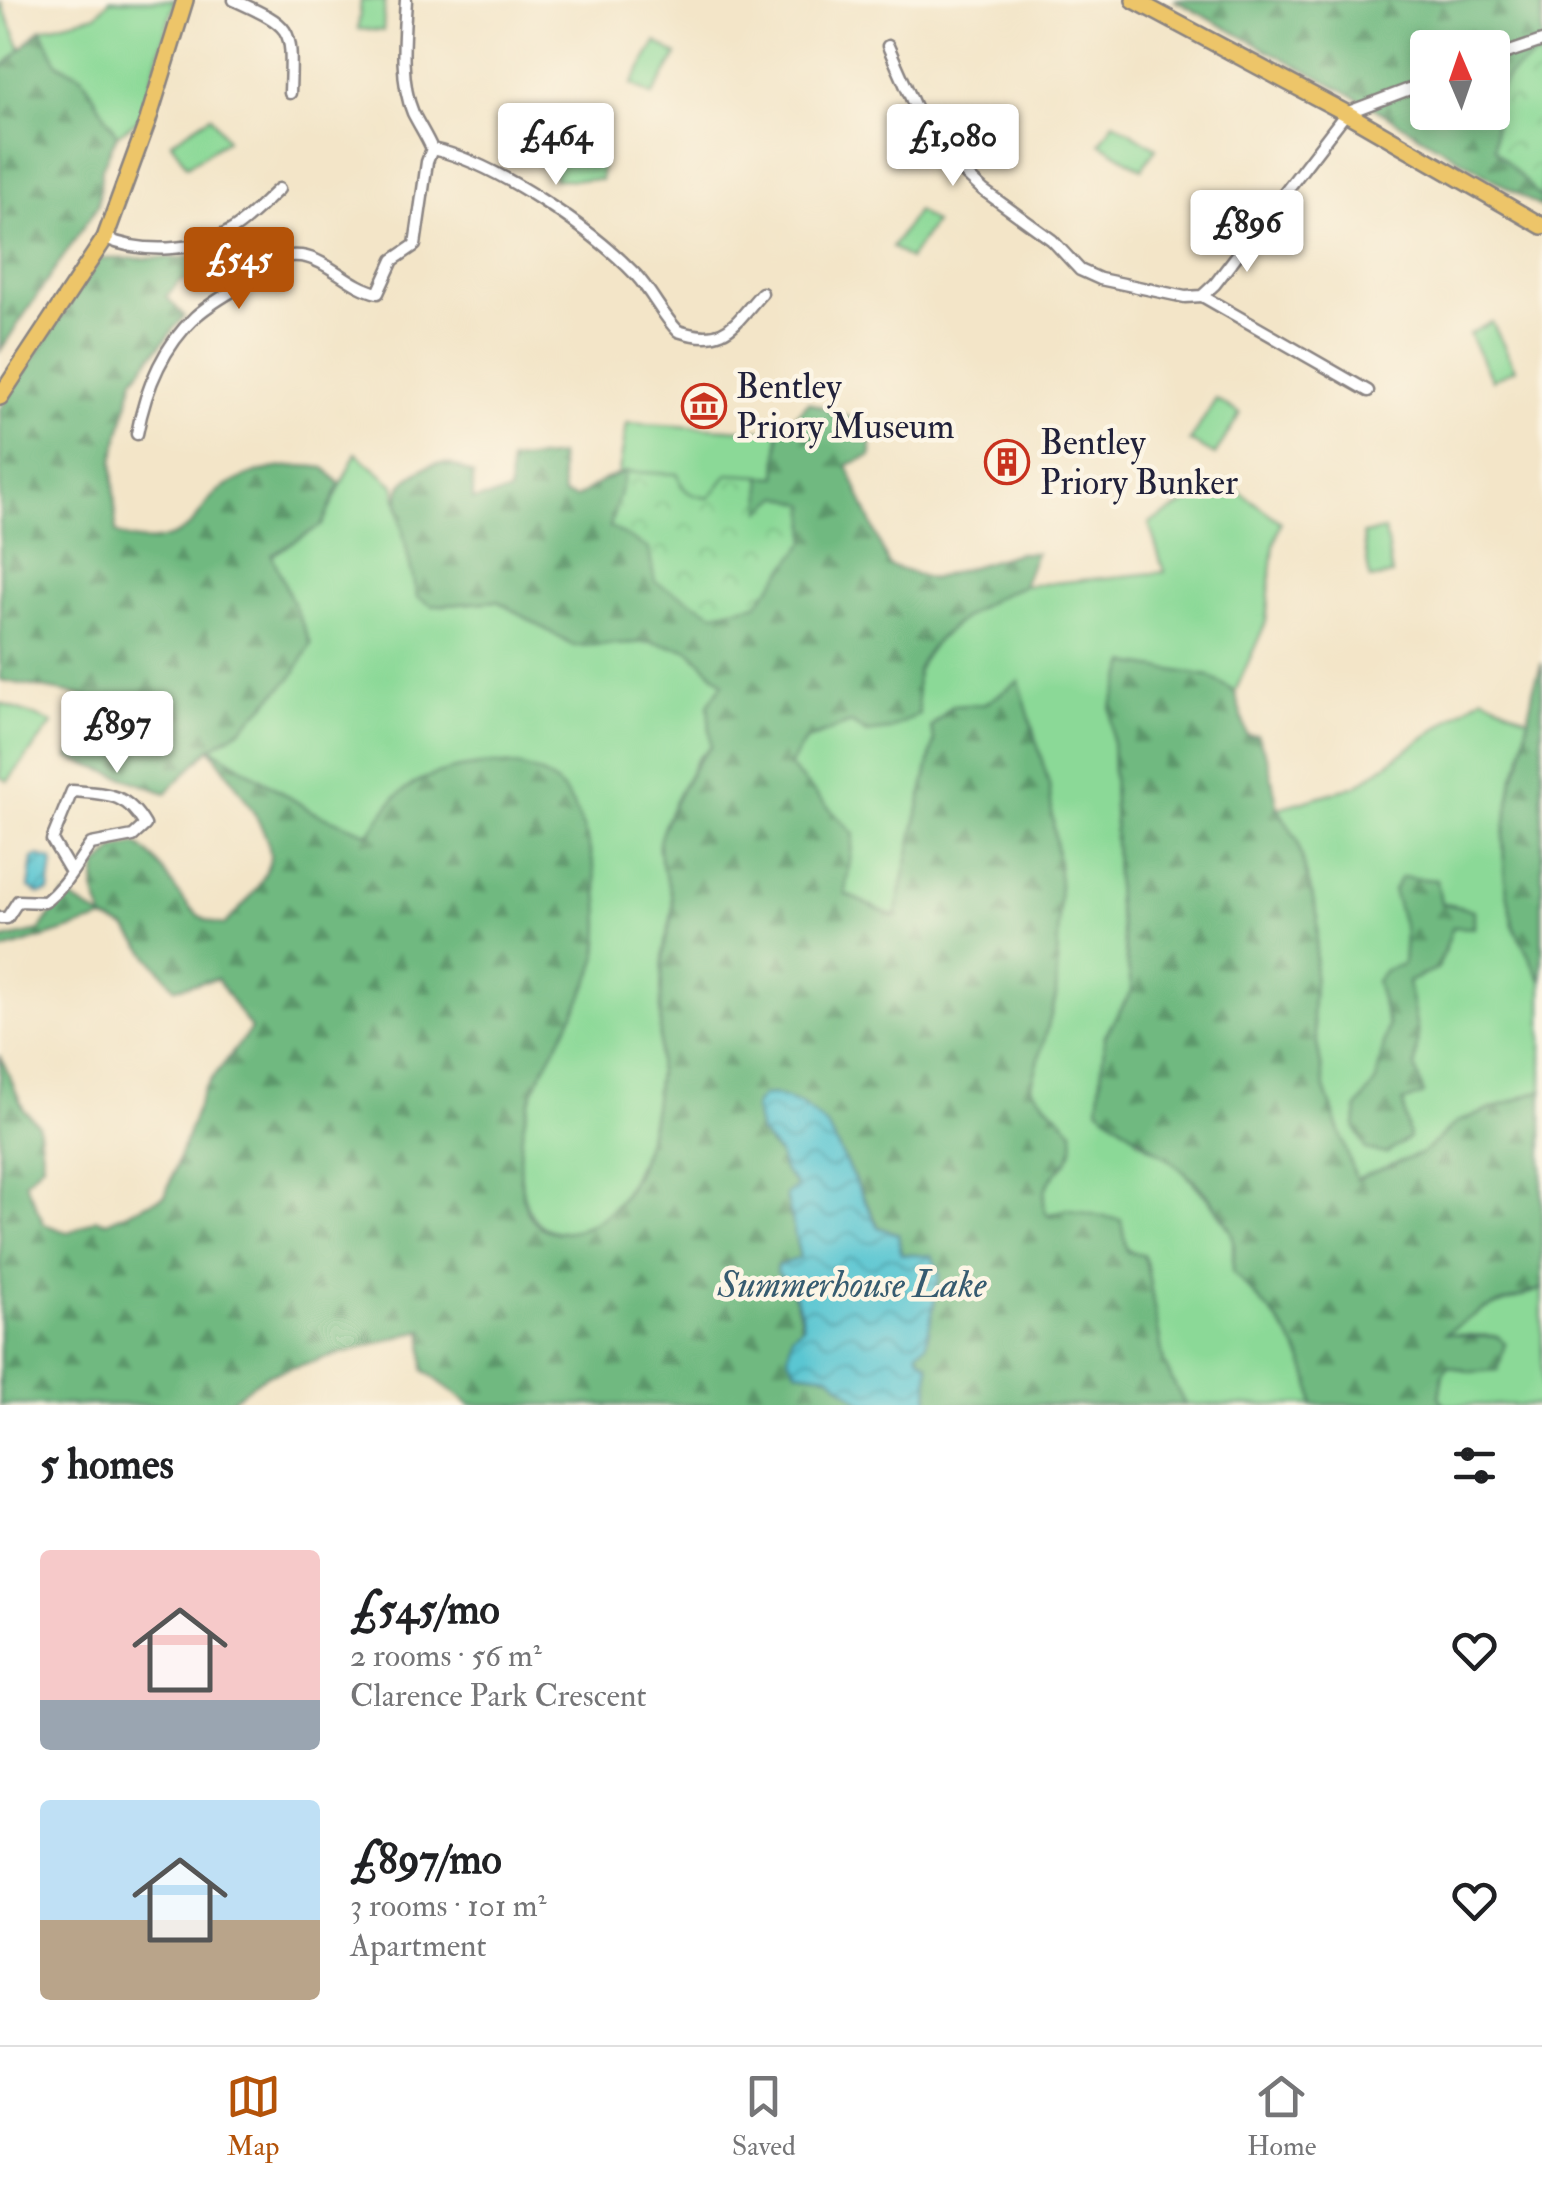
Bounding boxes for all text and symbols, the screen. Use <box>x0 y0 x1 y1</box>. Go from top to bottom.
north arrow <box>1410 30 1510 130</box>
map controls <box>1410 30 1510 130</box>
pin: £464 <box>497 103 615 188</box>
pin: £1,080 <box>872 104 1034 189</box>
text: £464 <box>520 115 592 155</box>
text: £1,080 <box>909 116 997 156</box>
pin: £896 <box>1188 190 1306 275</box>
text: £896 <box>1212 202 1282 242</box>
pin: £545 <box>180 227 298 312</box>
text: £545 <box>206 239 272 279</box>
place label: Bentley Priory Museum <box>736 365 954 449</box>
museum icon: Bentley Priory Museum <box>681 383 727 429</box>
place label: Bentley Priory Bunker <box>1040 421 1238 505</box>
building icon: Bentley Priory Bunker <box>984 439 1030 485</box>
pin: £897 <box>58 691 176 776</box>
text: £897 <box>83 703 151 743</box>
water label: Summerhouse Lake <box>717 1261 987 1309</box>
icon: filters <box>1447 1438 1502 1493</box>
text: 5 homes <box>40 1439 174 1491</box>
text: £545/mo <box>350 1584 500 1636</box>
icon: home <box>120 1590 240 1710</box>
icon: heart <box>1447 1623 1502 1678</box>
text: 2 rooms · 56 m² <box>350 1636 542 1676</box>
text: Clarence Park Crescent <box>350 1676 647 1716</box>
text: £897/mo <box>350 1834 502 1886</box>
icon: home <box>120 1840 240 1960</box>
icon: heart <box>1447 1873 1502 1928</box>
text: 3 rooms · 101 m² <box>350 1886 547 1926</box>
text: Apartment <box>350 1926 487 1966</box>
tab: Map <box>226 2069 281 2164</box>
tab: Saved <box>732 2069 796 2164</box>
tab: Home <box>1247 2069 1316 2164</box>

